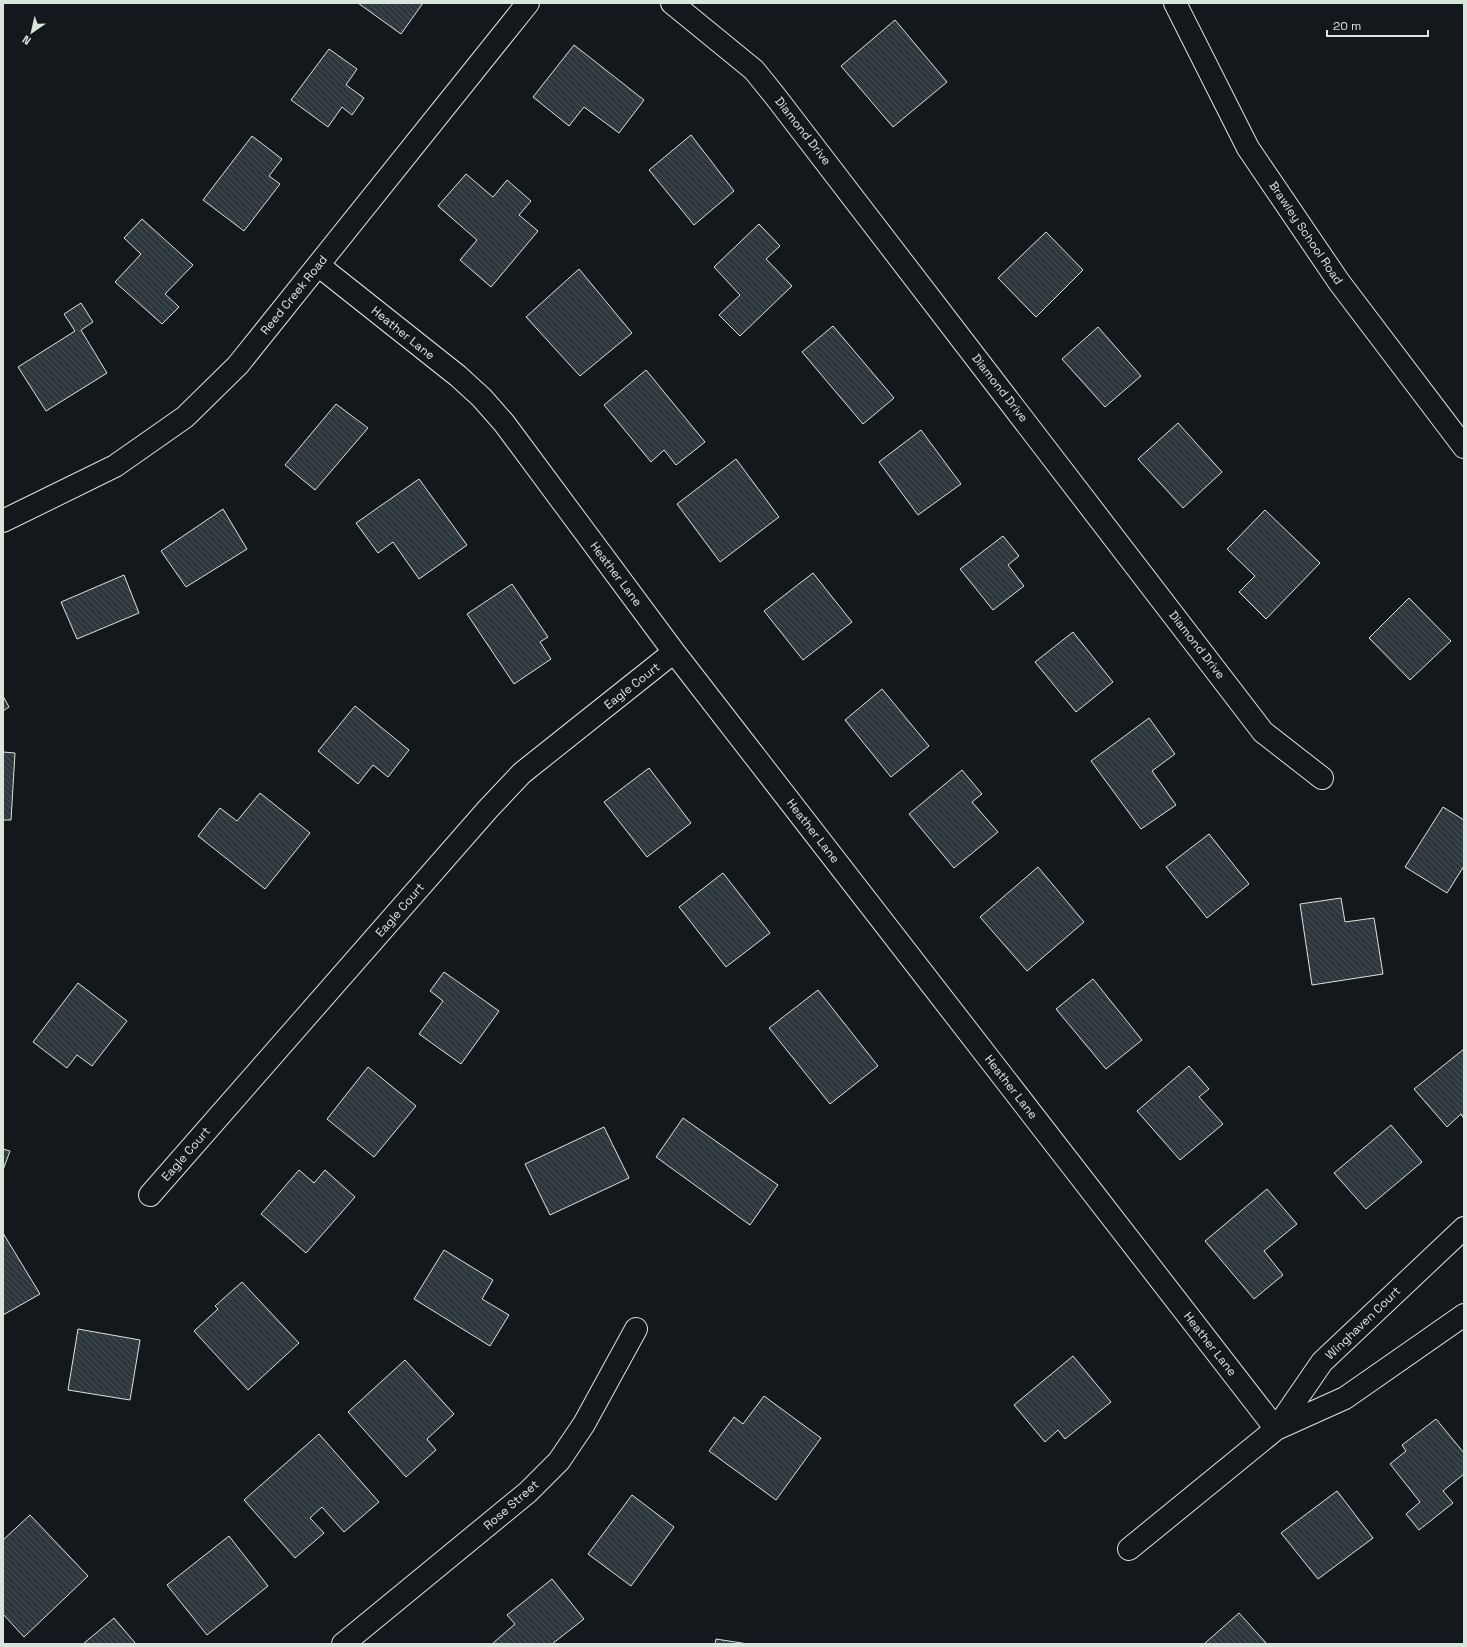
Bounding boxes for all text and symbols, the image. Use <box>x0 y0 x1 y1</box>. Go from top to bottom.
north arrow <box>12 12 52 52</box>
scale bar <box>1327 12 1428 38</box>
text: 20 m <box>1333 18 1361 34</box>
text: N <box>19 32 33 48</box>
street label: Diamond Drive <box>771 94 835 168</box>
street label: Brawley School Road <box>1265 178 1347 288</box>
street label: Reed Creek Road <box>257 252 331 338</box>
street label: Heather Lane <box>368 303 438 363</box>
street label: Diamond Drive <box>968 351 1032 425</box>
street label: Heather Lane <box>586 538 646 610</box>
street label: Diamond Drive <box>1165 608 1229 682</box>
street label: Eagle Court <box>601 659 663 713</box>
street label: Heather Lane <box>783 796 843 866</box>
street label: Eagle Court <box>372 880 428 940</box>
street label: Heather Lane <box>981 1052 1041 1122</box>
street label: Eagle Court <box>158 1124 214 1184</box>
street label: Winghaven Court <box>1322 1283 1404 1363</box>
street label: Heather Lane <box>1180 1309 1240 1379</box>
street label: Rose Street <box>480 1477 542 1533</box>

